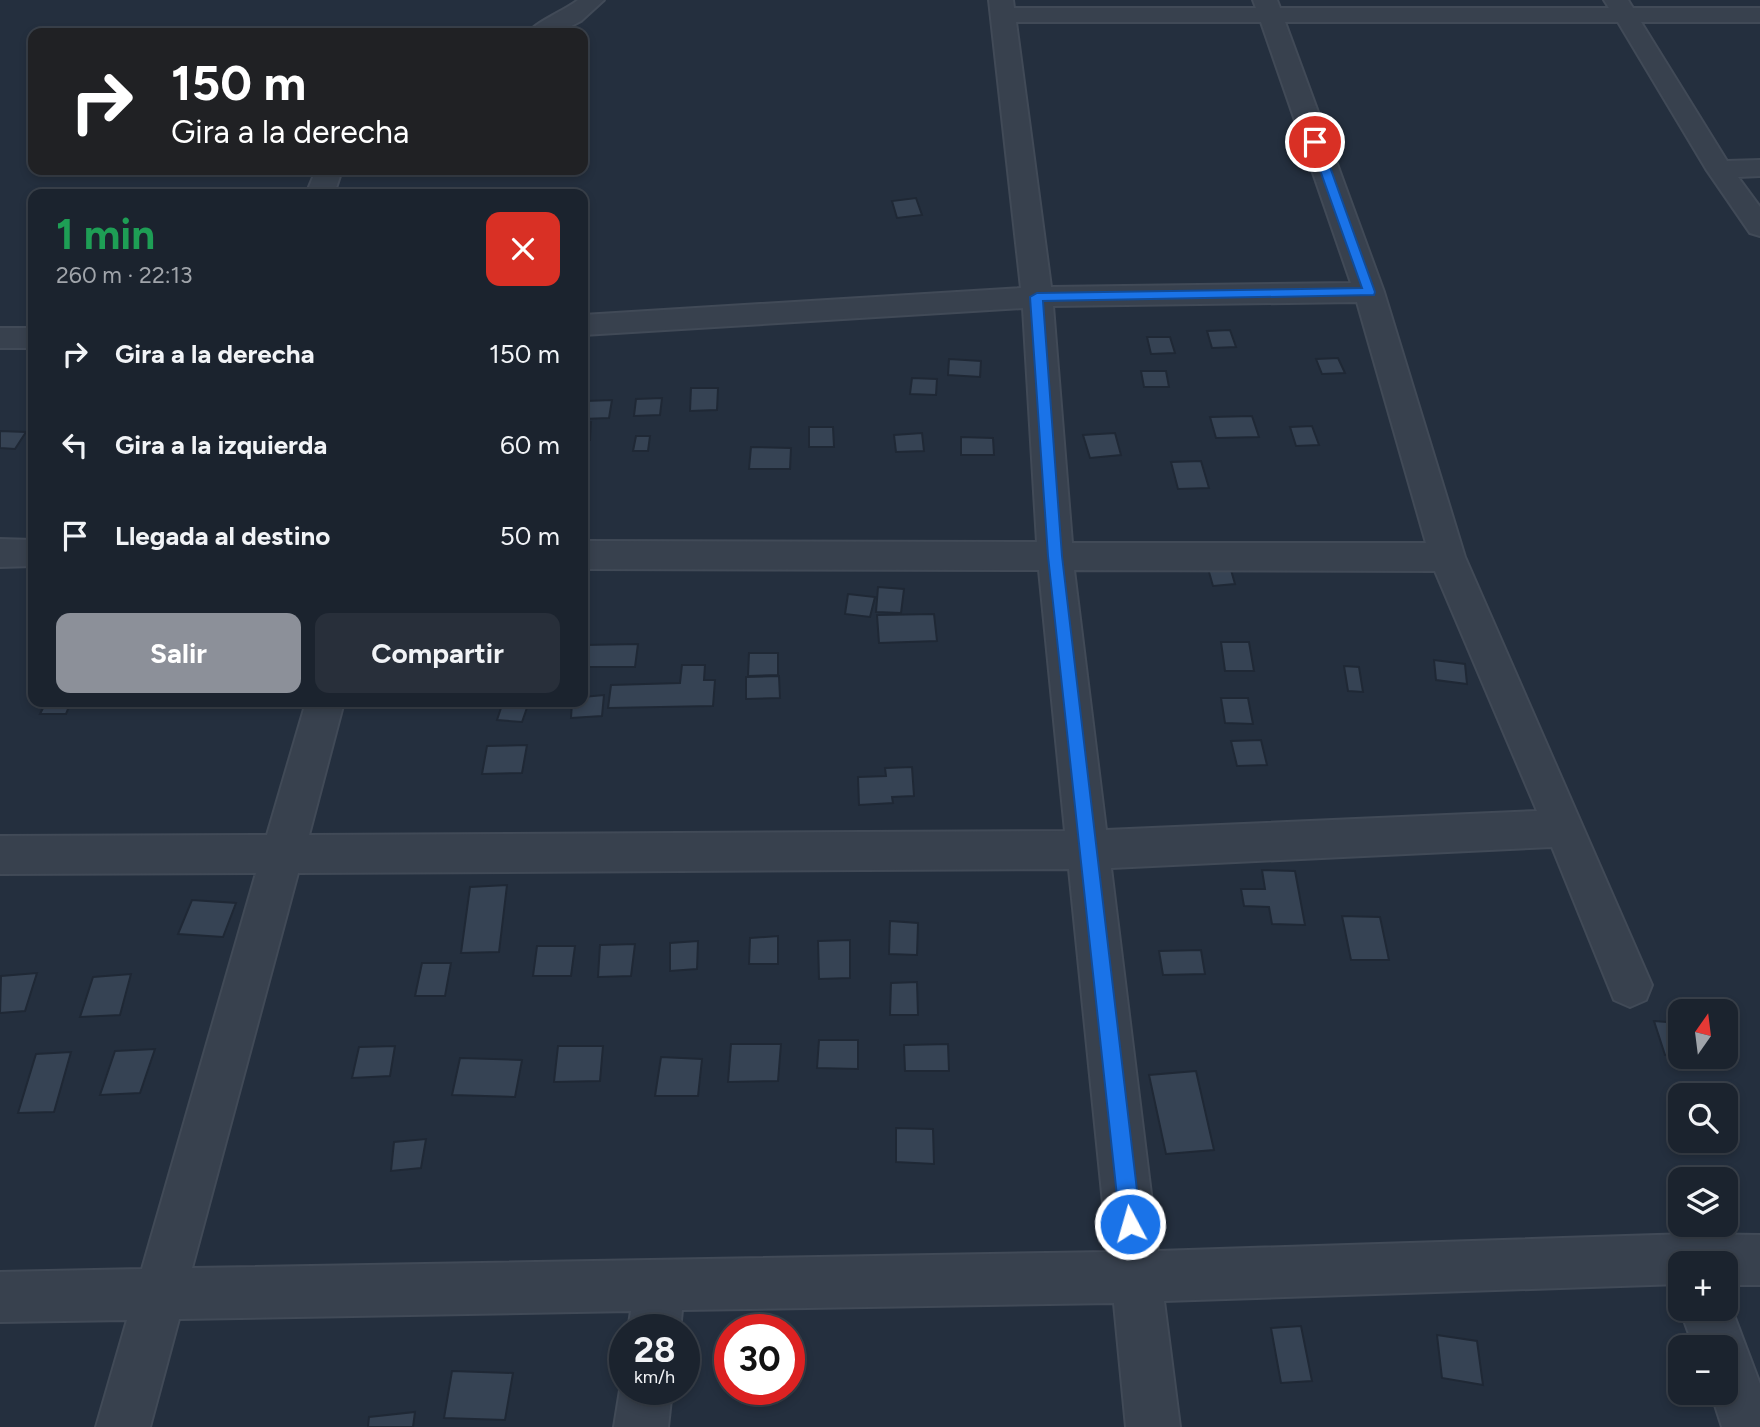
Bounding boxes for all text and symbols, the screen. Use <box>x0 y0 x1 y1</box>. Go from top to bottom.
text: 150 m <box>171 53 306 112</box>
icon: right <box>56 56 147 147</box>
pin <box>1285 112 1345 172</box>
text: Gira a la derecha <box>171 113 409 151</box>
icon: arrive <box>1296 123 1334 161</box>
text: 1 min <box>56 209 155 260</box>
button: close <box>486 212 560 286</box>
text: 260 m · 22:13 <box>56 261 193 289</box>
icon: right <box>56 335 94 373</box>
text: Gira a la derecha <box>115 338 315 370</box>
text: 150 m <box>489 338 560 370</box>
icon: left <box>56 426 94 464</box>
text: Gira a la izquierda <box>115 429 327 461</box>
text: 60 m <box>500 429 560 461</box>
icon: arrive <box>56 517 94 555</box>
text: Llegada al destino <box>115 520 330 552</box>
text: 50 m <box>500 520 560 552</box>
button: Salir <box>56 613 301 693</box>
button: Compartir <box>315 613 560 693</box>
north arrow <box>1668 999 1738 1069</box>
map controls <box>1668 999 1738 1405</box>
button: search <box>1668 1083 1738 1153</box>
button: layers <box>1668 1167 1738 1237</box>
position arrow <box>1093 1187 1167 1261</box>
button: + <box>1668 1251 1738 1321</box>
speed limit sign: 30 <box>714 1314 805 1405</box>
text: 28 <box>634 1329 675 1371</box>
button: − <box>1668 1335 1738 1405</box>
text: km/h <box>634 1366 675 1388</box>

